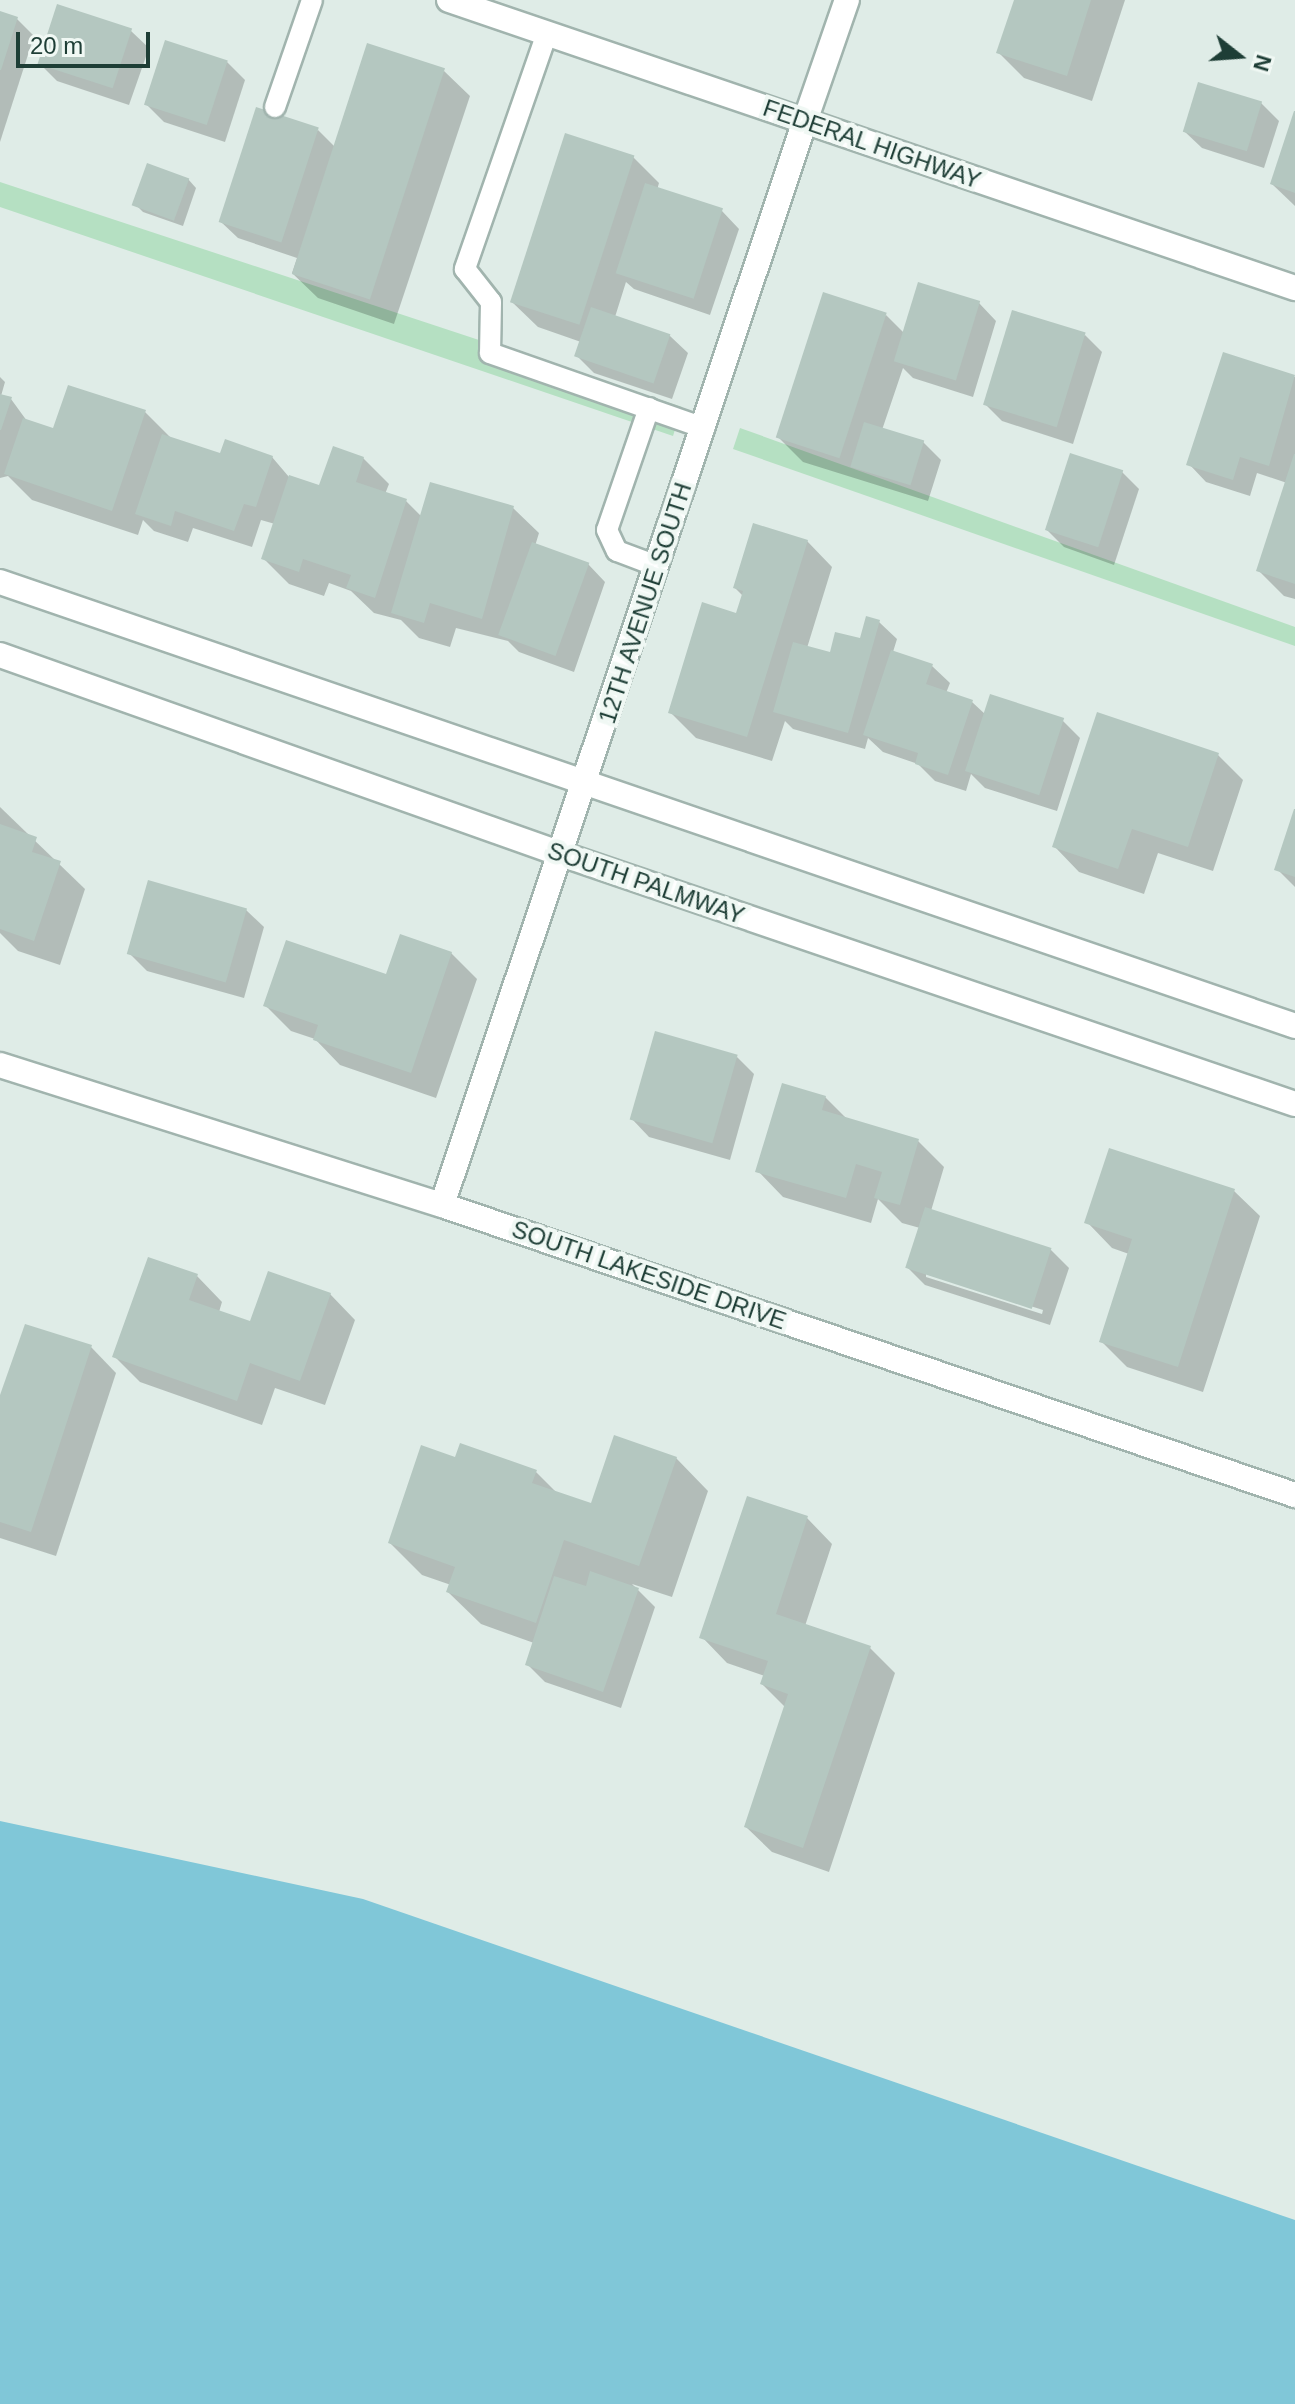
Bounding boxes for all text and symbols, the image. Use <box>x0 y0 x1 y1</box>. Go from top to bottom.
scale bar <box>20 16 154 66</box>
north arrow <box>1199 16 1279 96</box>
text: 20 m <box>30 32 83 59</box>
text: N <box>1248 52 1277 74</box>
street label: FEDERAL HIGHWAY <box>759 93 985 195</box>
street label: 12TH AVENUE SOUTH <box>592 478 698 728</box>
street label: SOUTH PALMWAY <box>544 836 748 930</box>
street label: SOUTH LAKESIDE DRIVE <box>508 1214 790 1336</box>

